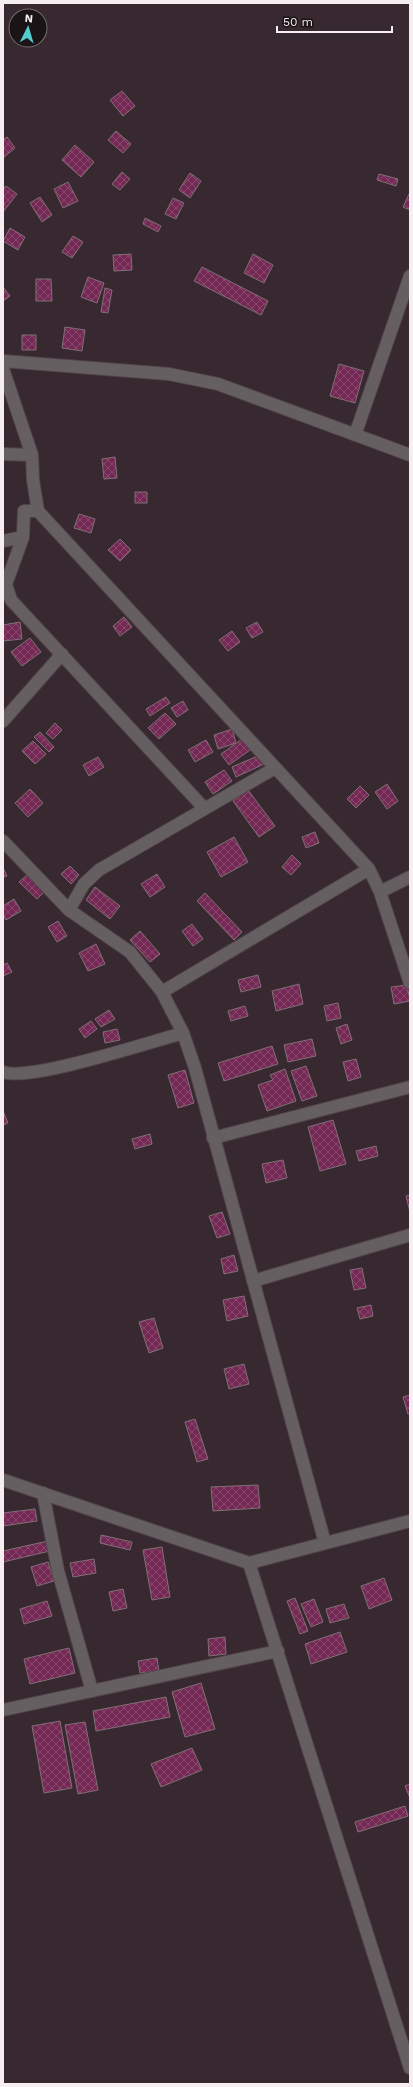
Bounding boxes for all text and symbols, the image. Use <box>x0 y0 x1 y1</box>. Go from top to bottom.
north arrow <box>8 8 48 48</box>
scale bar <box>277 8 392 34</box>
text: N <box>24 12 33 25</box>
text: 50 m <box>283 15 313 29</box>

